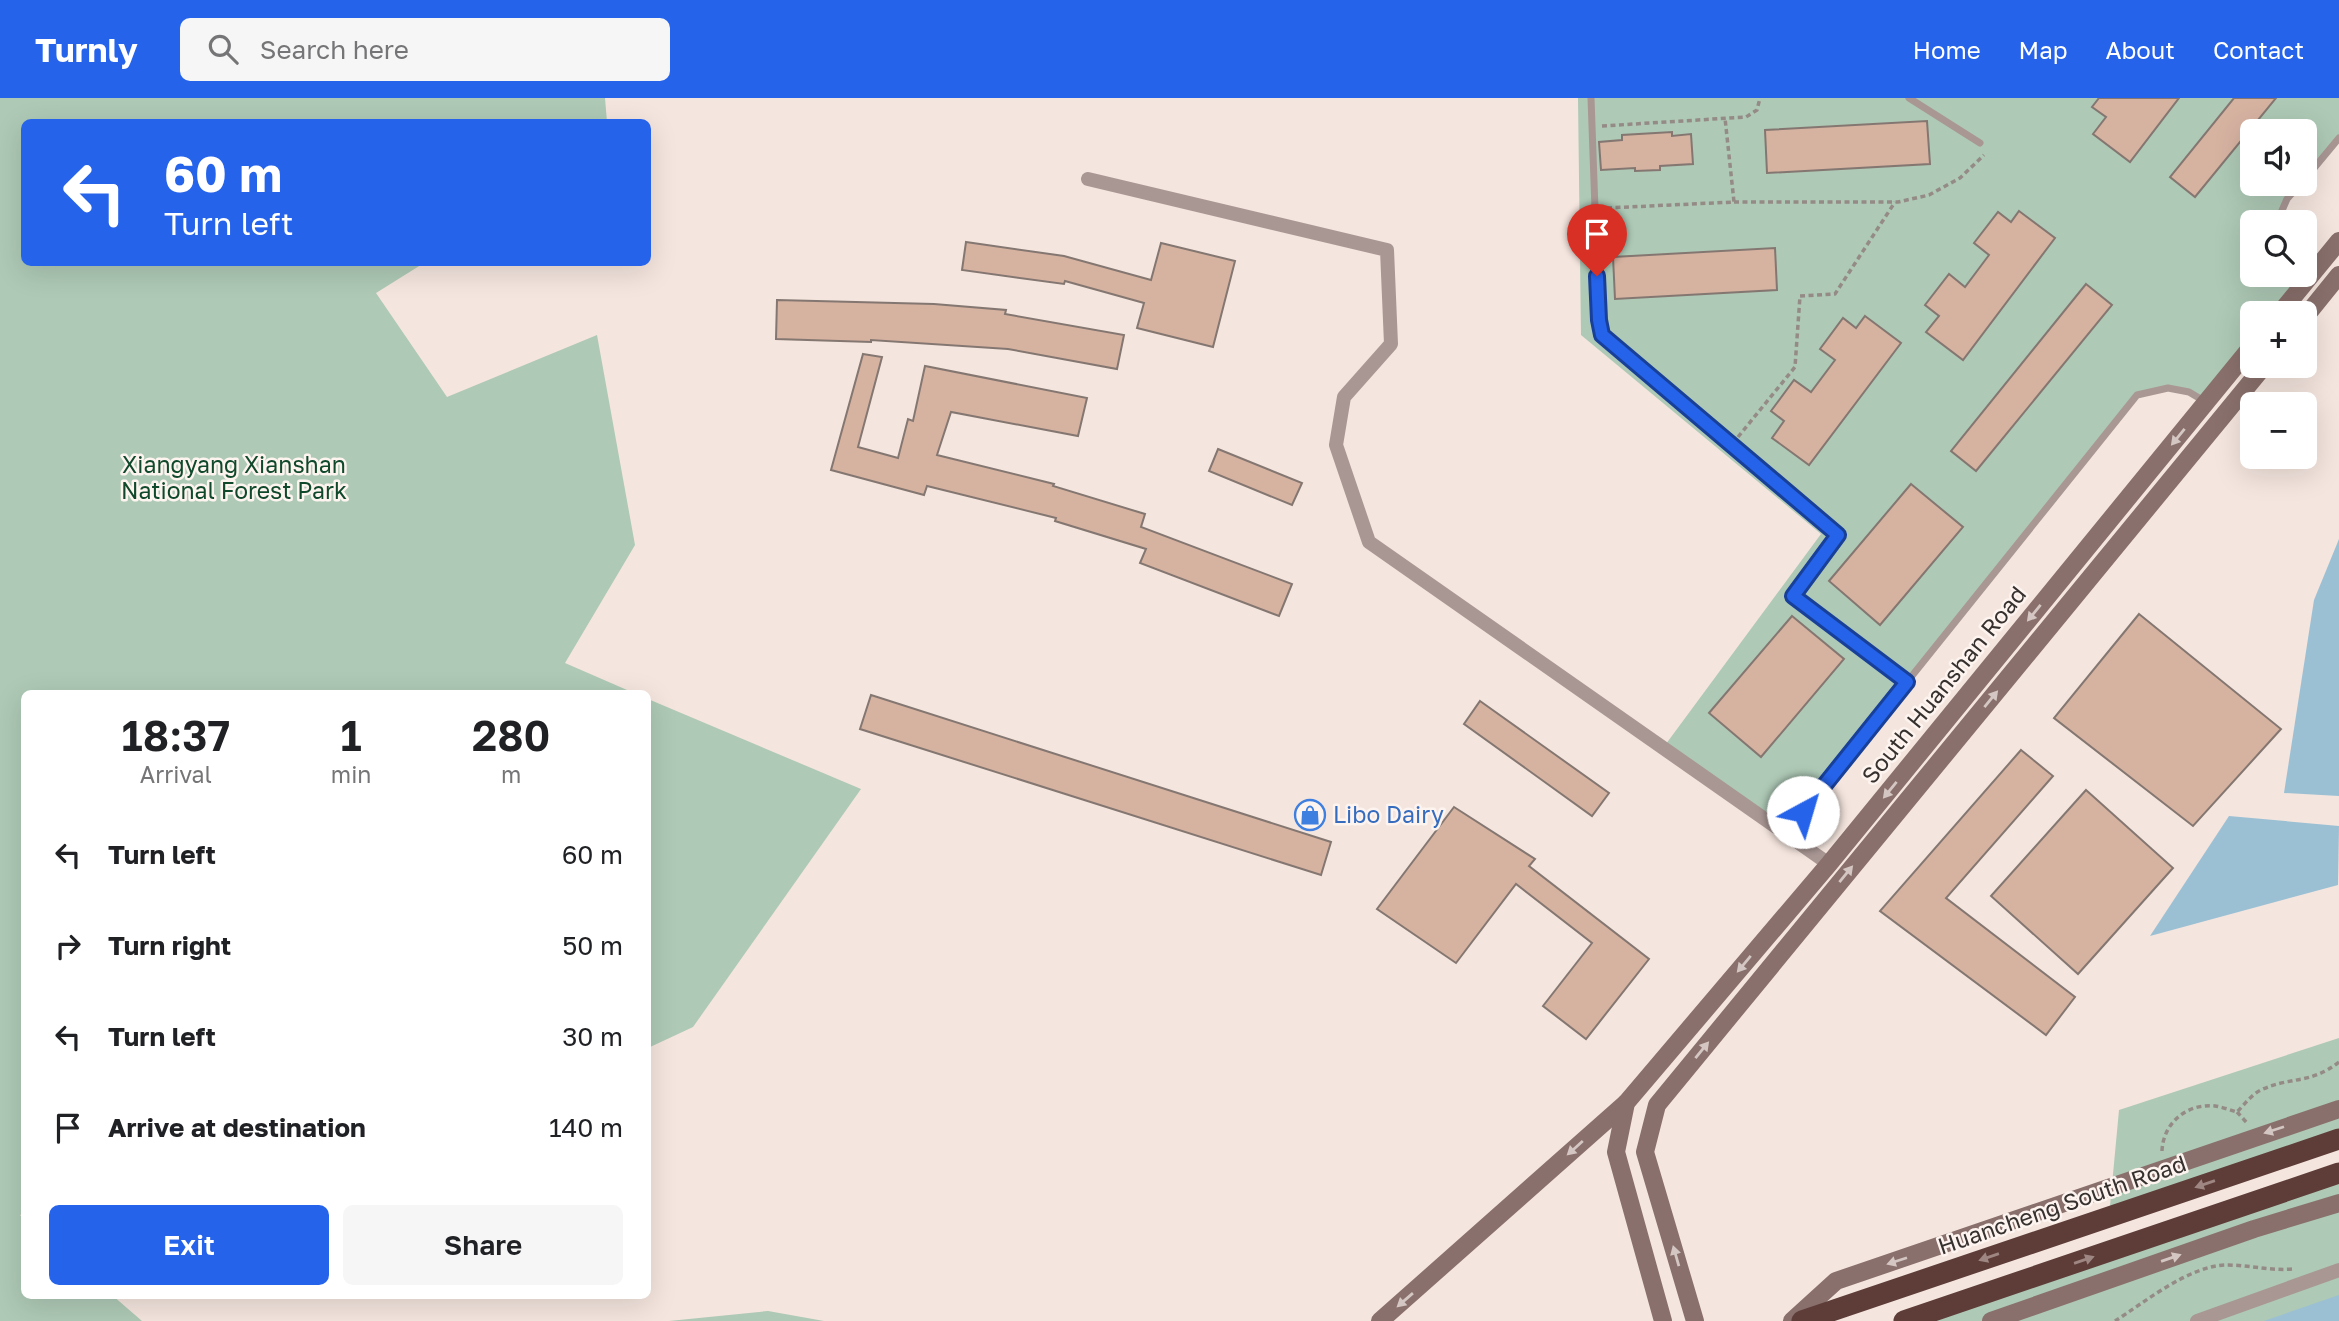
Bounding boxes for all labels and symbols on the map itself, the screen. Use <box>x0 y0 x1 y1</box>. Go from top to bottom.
pin <box>1567 204 1627 276</box>
one-way arrow <box>2171 429 2186 446</box>
park label: Xiangyang Xianshan National Forest Park <box>121 450 347 504</box>
street label: South Huanshan Road <box>1855 580 2031 789</box>
one-way arrow <box>2027 605 2042 622</box>
one-way arrow <box>1983 690 1998 708</box>
position arrow <box>1766 775 1840 849</box>
one-way arrow <box>1883 781 1898 798</box>
shop icon: Libo Dairy <box>1293 798 1327 832</box>
place label: Libo Dairy <box>1333 800 1444 828</box>
one-way arrow <box>1838 866 1853 883</box>
one-way arrow <box>1736 955 1752 973</box>
one-way arrow <box>1694 1042 1709 1059</box>
one-way arrow <box>2264 1126 2285 1136</box>
one-way arrow <box>1566 1140 1584 1156</box>
street label: Huancheng South Road <box>1934 1148 2189 1260</box>
one-way arrow <box>2194 1179 2215 1190</box>
one-way arrow <box>1670 1245 1680 1266</box>
one-way arrow <box>1979 1252 2000 1263</box>
one-way arrow <box>2161 1252 2182 1263</box>
one-way arrow <box>2074 1254 2095 1265</box>
one-way arrow <box>1887 1256 1908 1267</box>
one-way arrow <box>1397 1292 1414 1307</box>

